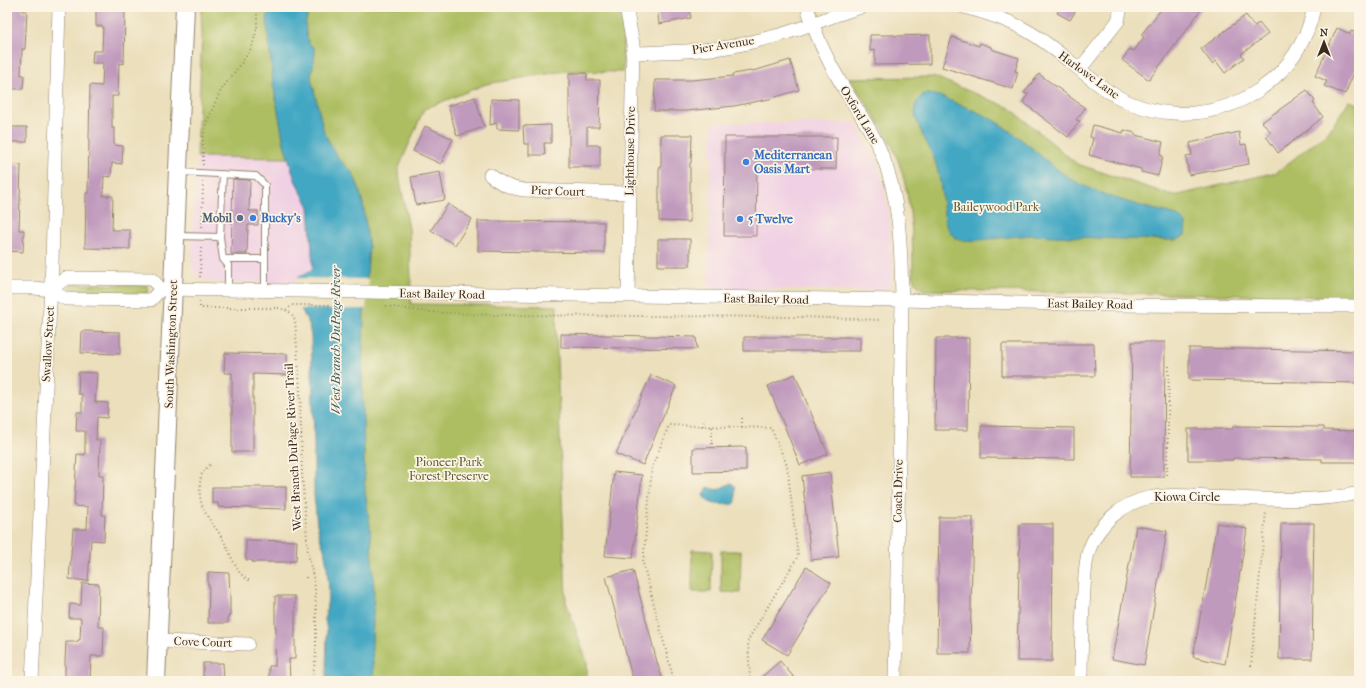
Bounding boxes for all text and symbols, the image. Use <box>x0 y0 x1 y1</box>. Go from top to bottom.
north arrow <box>1304 22 1344 62</box>
text: N <box>1320 26 1329 39</box>
street label: Pier Avenue <box>691 33 755 57</box>
street label: Harlowe Lane <box>1056 48 1122 102</box>
street label: Oxford Lane <box>837 83 883 147</box>
street label: Lighthouse Drive <box>622 106 638 196</box>
place label: Mediterranean Oasis Mart <box>753 148 833 176</box>
marker: Mediterranean Oasis Mart <box>741 157 751 167</box>
street label: Pier Court <box>530 183 586 199</box>
park label: Baileywood Park <box>953 200 1040 214</box>
place label: Mobil <box>201 211 233 225</box>
place label: Bucky's <box>261 211 301 226</box>
place label: 5 Twelve <box>748 212 793 226</box>
marker: Mobil <box>235 213 245 223</box>
marker: Bucky's <box>248 213 258 223</box>
marker: 5 Twelve <box>735 214 745 224</box>
water label: West Branch DuPage River <box>328 265 343 414</box>
street label: South Washington Street <box>162 279 180 409</box>
street label: East Bailey Road <box>399 286 485 302</box>
street label: East Bailey Road <box>723 291 809 307</box>
street label: East Bailey Road <box>1047 296 1133 312</box>
street label: Swallow Street <box>39 305 57 382</box>
street label: West Branch DuPage River Trail <box>282 362 304 532</box>
park label: Pioneer Park Forest Preserve <box>409 455 489 483</box>
street label: Coach Drive <box>890 459 906 523</box>
street label: Kiowa Circle <box>1154 490 1220 504</box>
street label: Cove Court <box>174 634 233 650</box>

